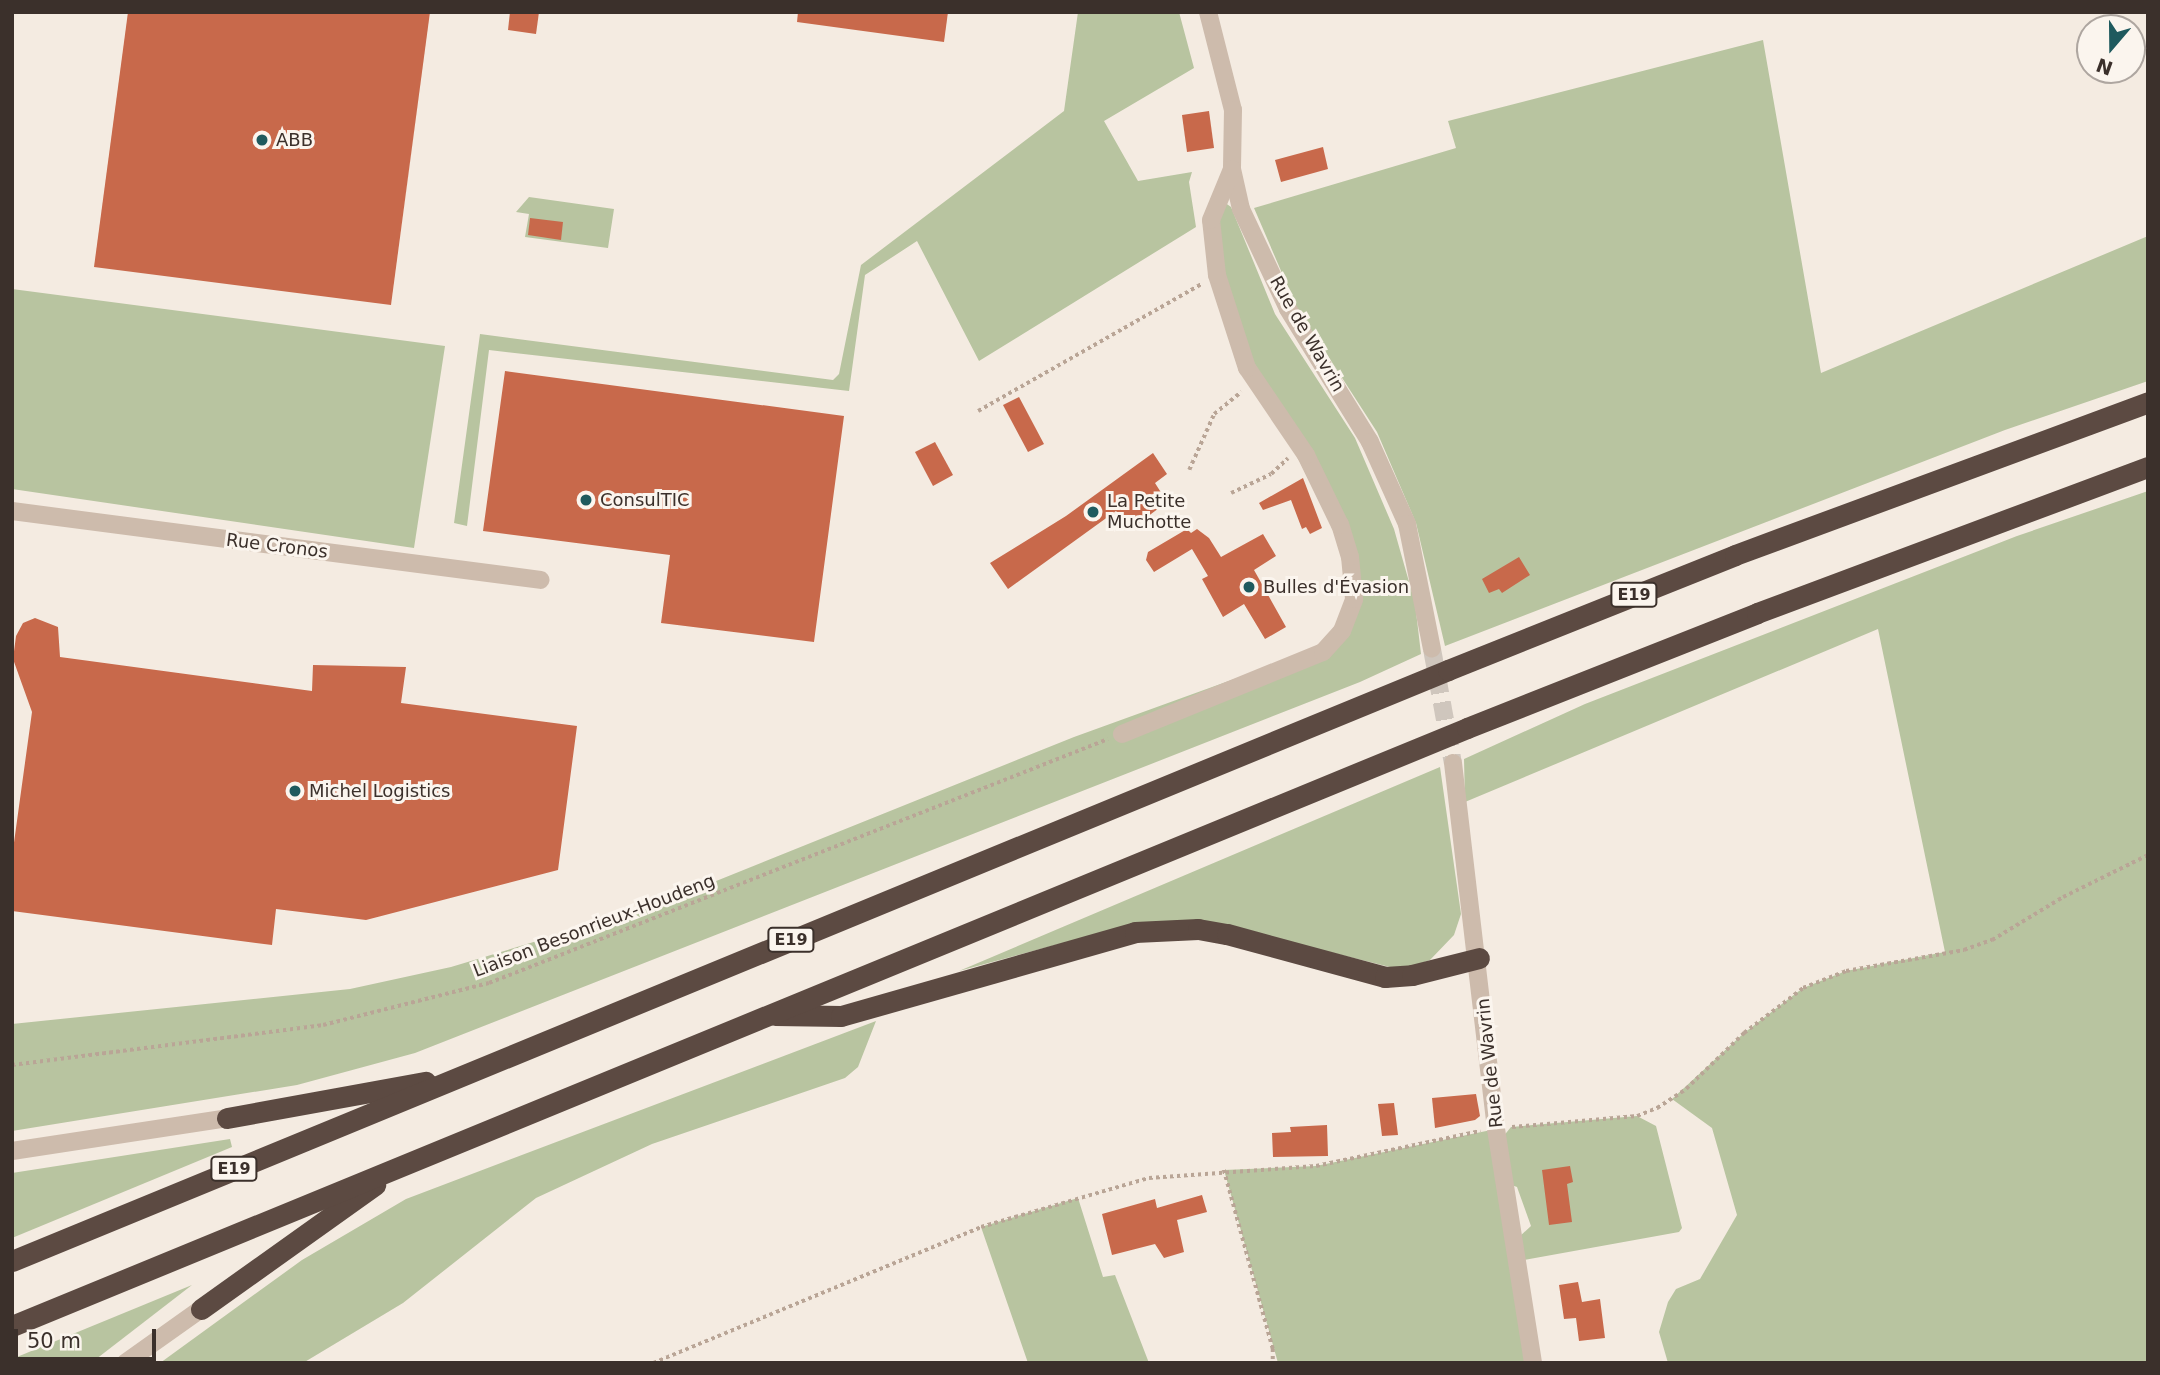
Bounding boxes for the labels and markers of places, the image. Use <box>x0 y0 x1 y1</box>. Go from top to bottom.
place label: ABB <box>276 129 313 151</box>
marker: ABB <box>254 132 270 148</box>
place label: ConsulTIC <box>600 489 690 511</box>
place label: La Petite Muchotte <box>1107 491 1191 534</box>
marker: ConsulTIC <box>578 492 594 508</box>
marker: La Petite Muchotte <box>1085 504 1101 520</box>
place label: Bulles d'Évasion <box>1263 576 1409 598</box>
marker: Bulles d'Évasion <box>1241 579 1257 595</box>
place label: Michel Logistics <box>309 780 450 802</box>
marker: Michel Logistics <box>287 783 303 799</box>

